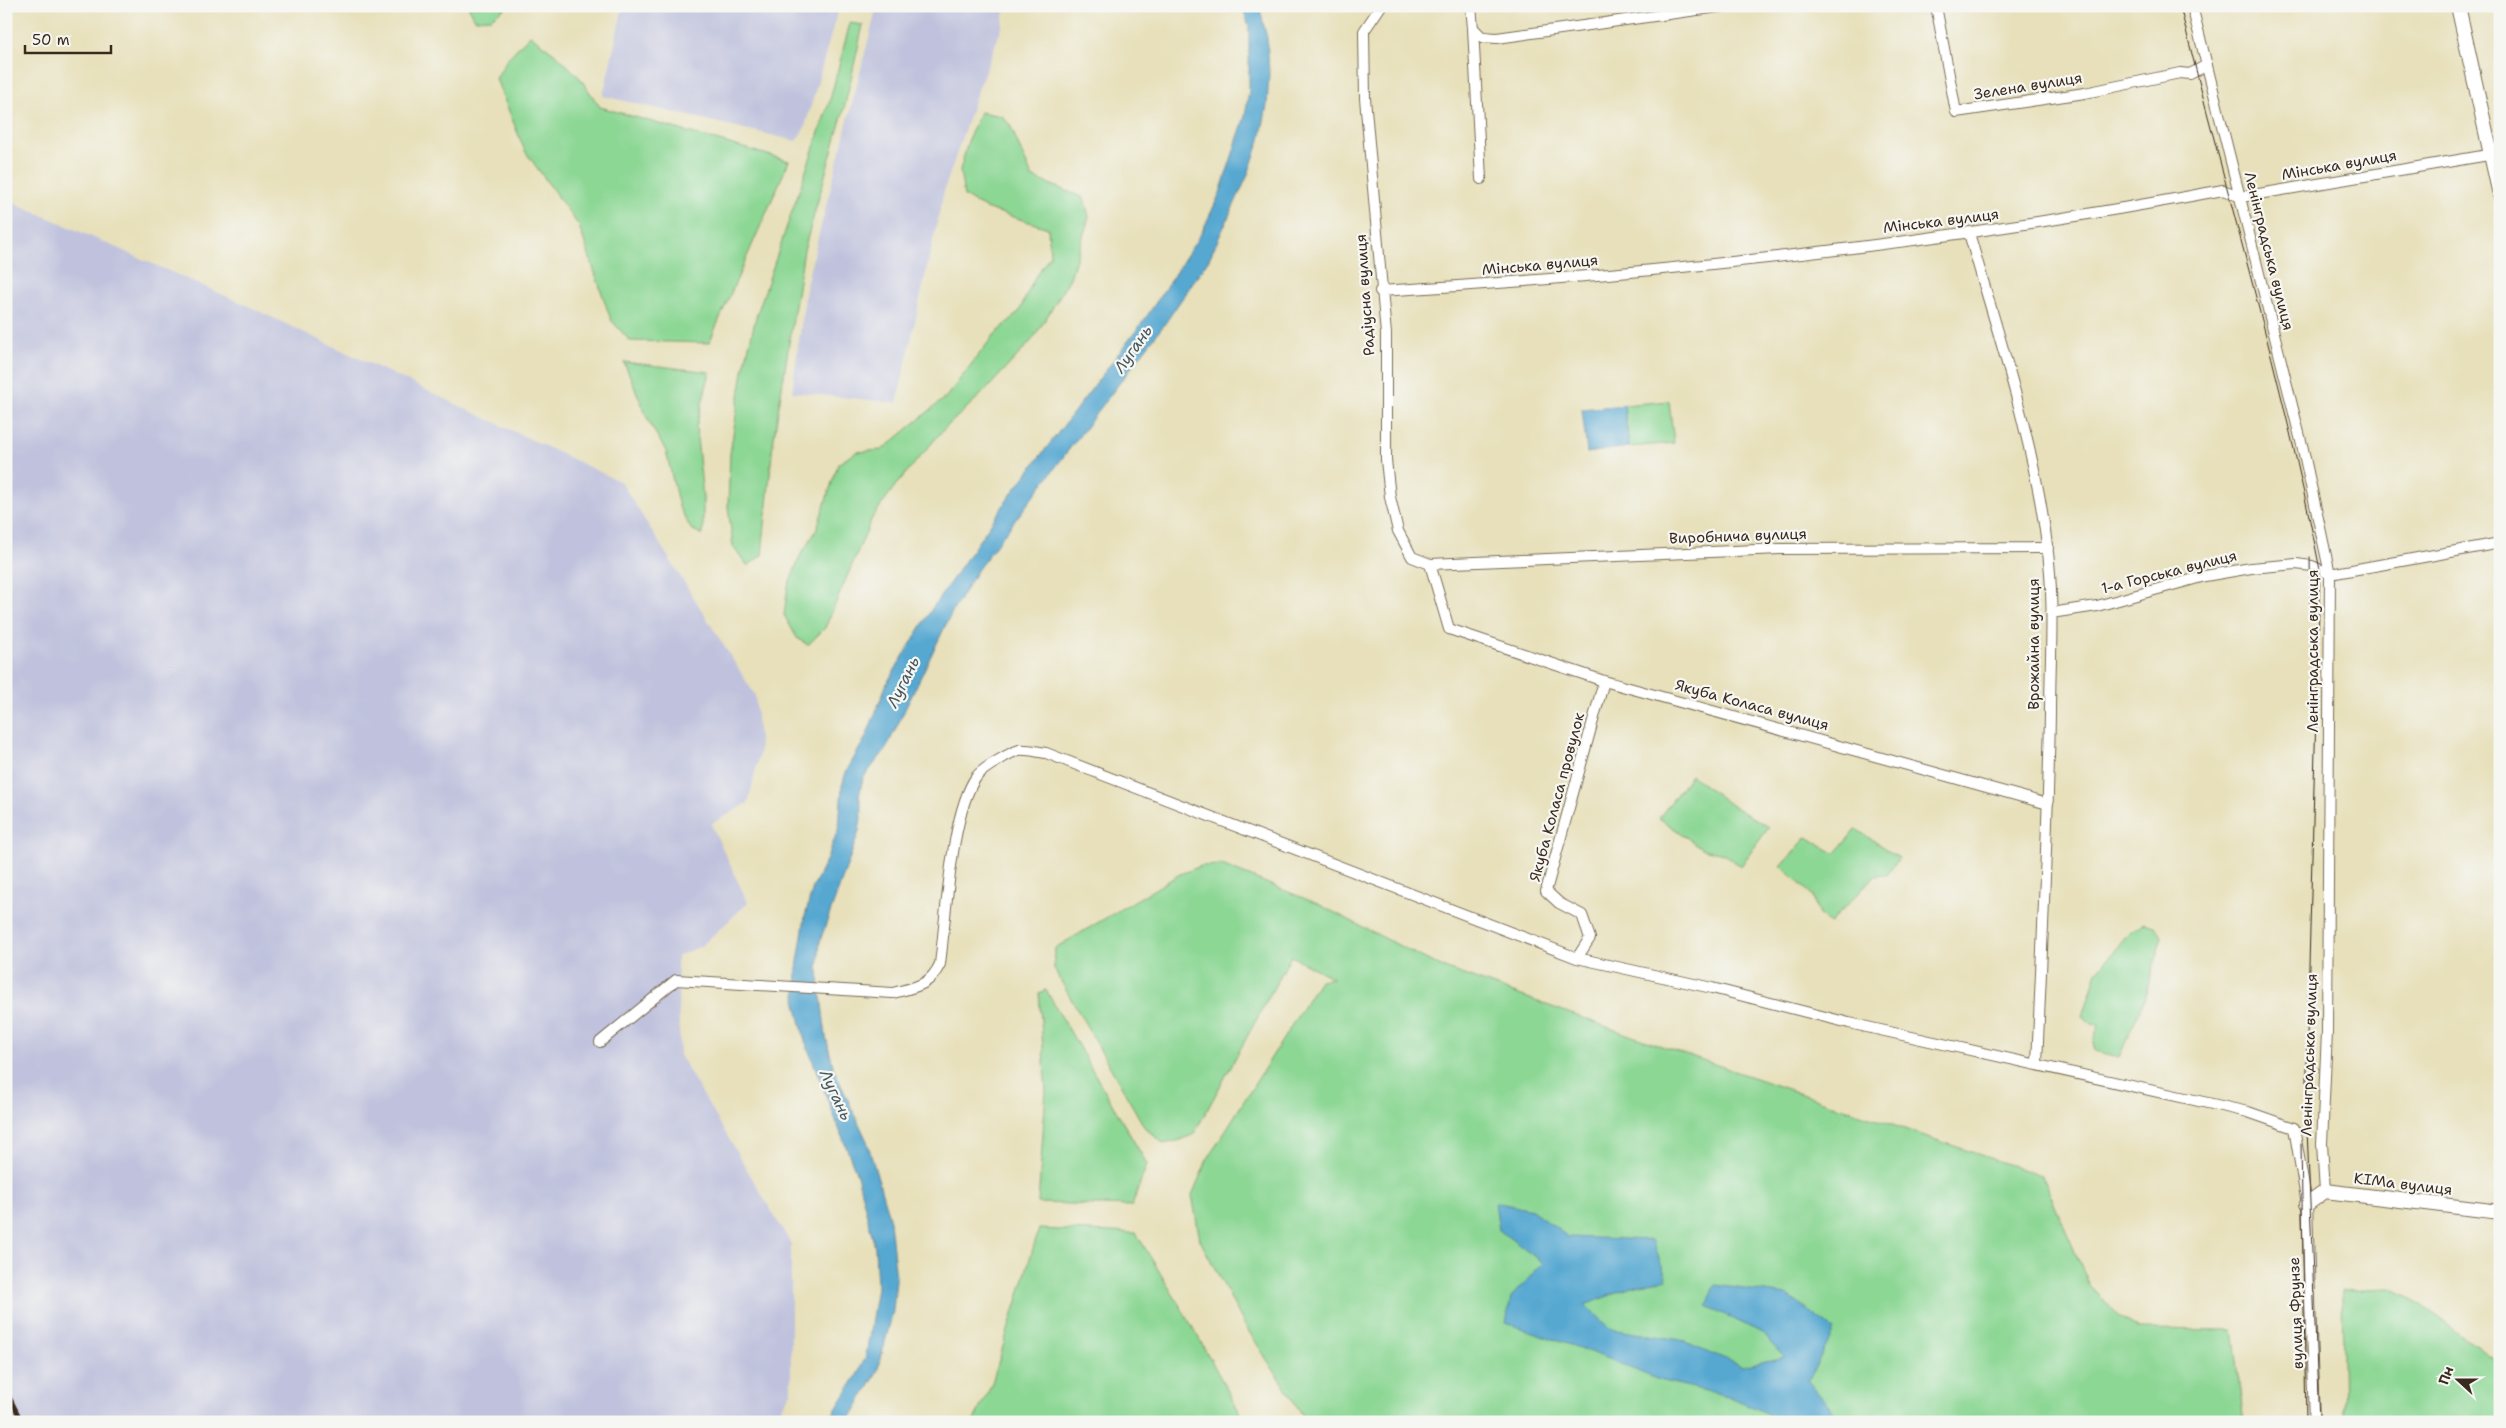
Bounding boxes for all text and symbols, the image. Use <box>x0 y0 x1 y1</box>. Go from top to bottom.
scale bar <box>25 22 111 54</box>
text: 50 m <box>32 30 70 50</box>
street label: Зелена вулиця <box>1972 68 2084 104</box>
street label: Мінська вулиця <box>2280 145 2398 185</box>
street label: Ленінградська вулиця <box>2240 169 2298 333</box>
street label: Мінська вулиця <box>1882 204 2000 238</box>
street label: Радіусна вулиця <box>1351 233 1379 357</box>
street label: Мінська вулиця <box>1481 250 1599 280</box>
water label: Лугань <box>1108 321 1157 378</box>
street label: Виробнича вулиця <box>1669 524 1807 548</box>
street label: 1-а Горська вулиця <box>2099 545 2239 599</box>
street label: Ленінградська вулиця <box>2303 569 2323 733</box>
street label: Врожайна вулиця <box>2024 578 2044 710</box>
water label: Лугань <box>881 653 924 712</box>
street label: Якуба Коласа вулиця <box>1673 675 1831 735</box>
street label: Якуба Коласа провулок <box>1525 710 1589 884</box>
street label: Ленінградська вулиця <box>2296 973 2322 1137</box>
water label: Лугань <box>815 1065 857 1124</box>
street label: КІМа вулиця <box>2353 1168 2453 1200</box>
street label: вулиця Фрунзе <box>2284 1256 2308 1370</box>
north arrow <box>2434 1356 2484 1406</box>
text: Пн <box>2434 1363 2458 1387</box>

